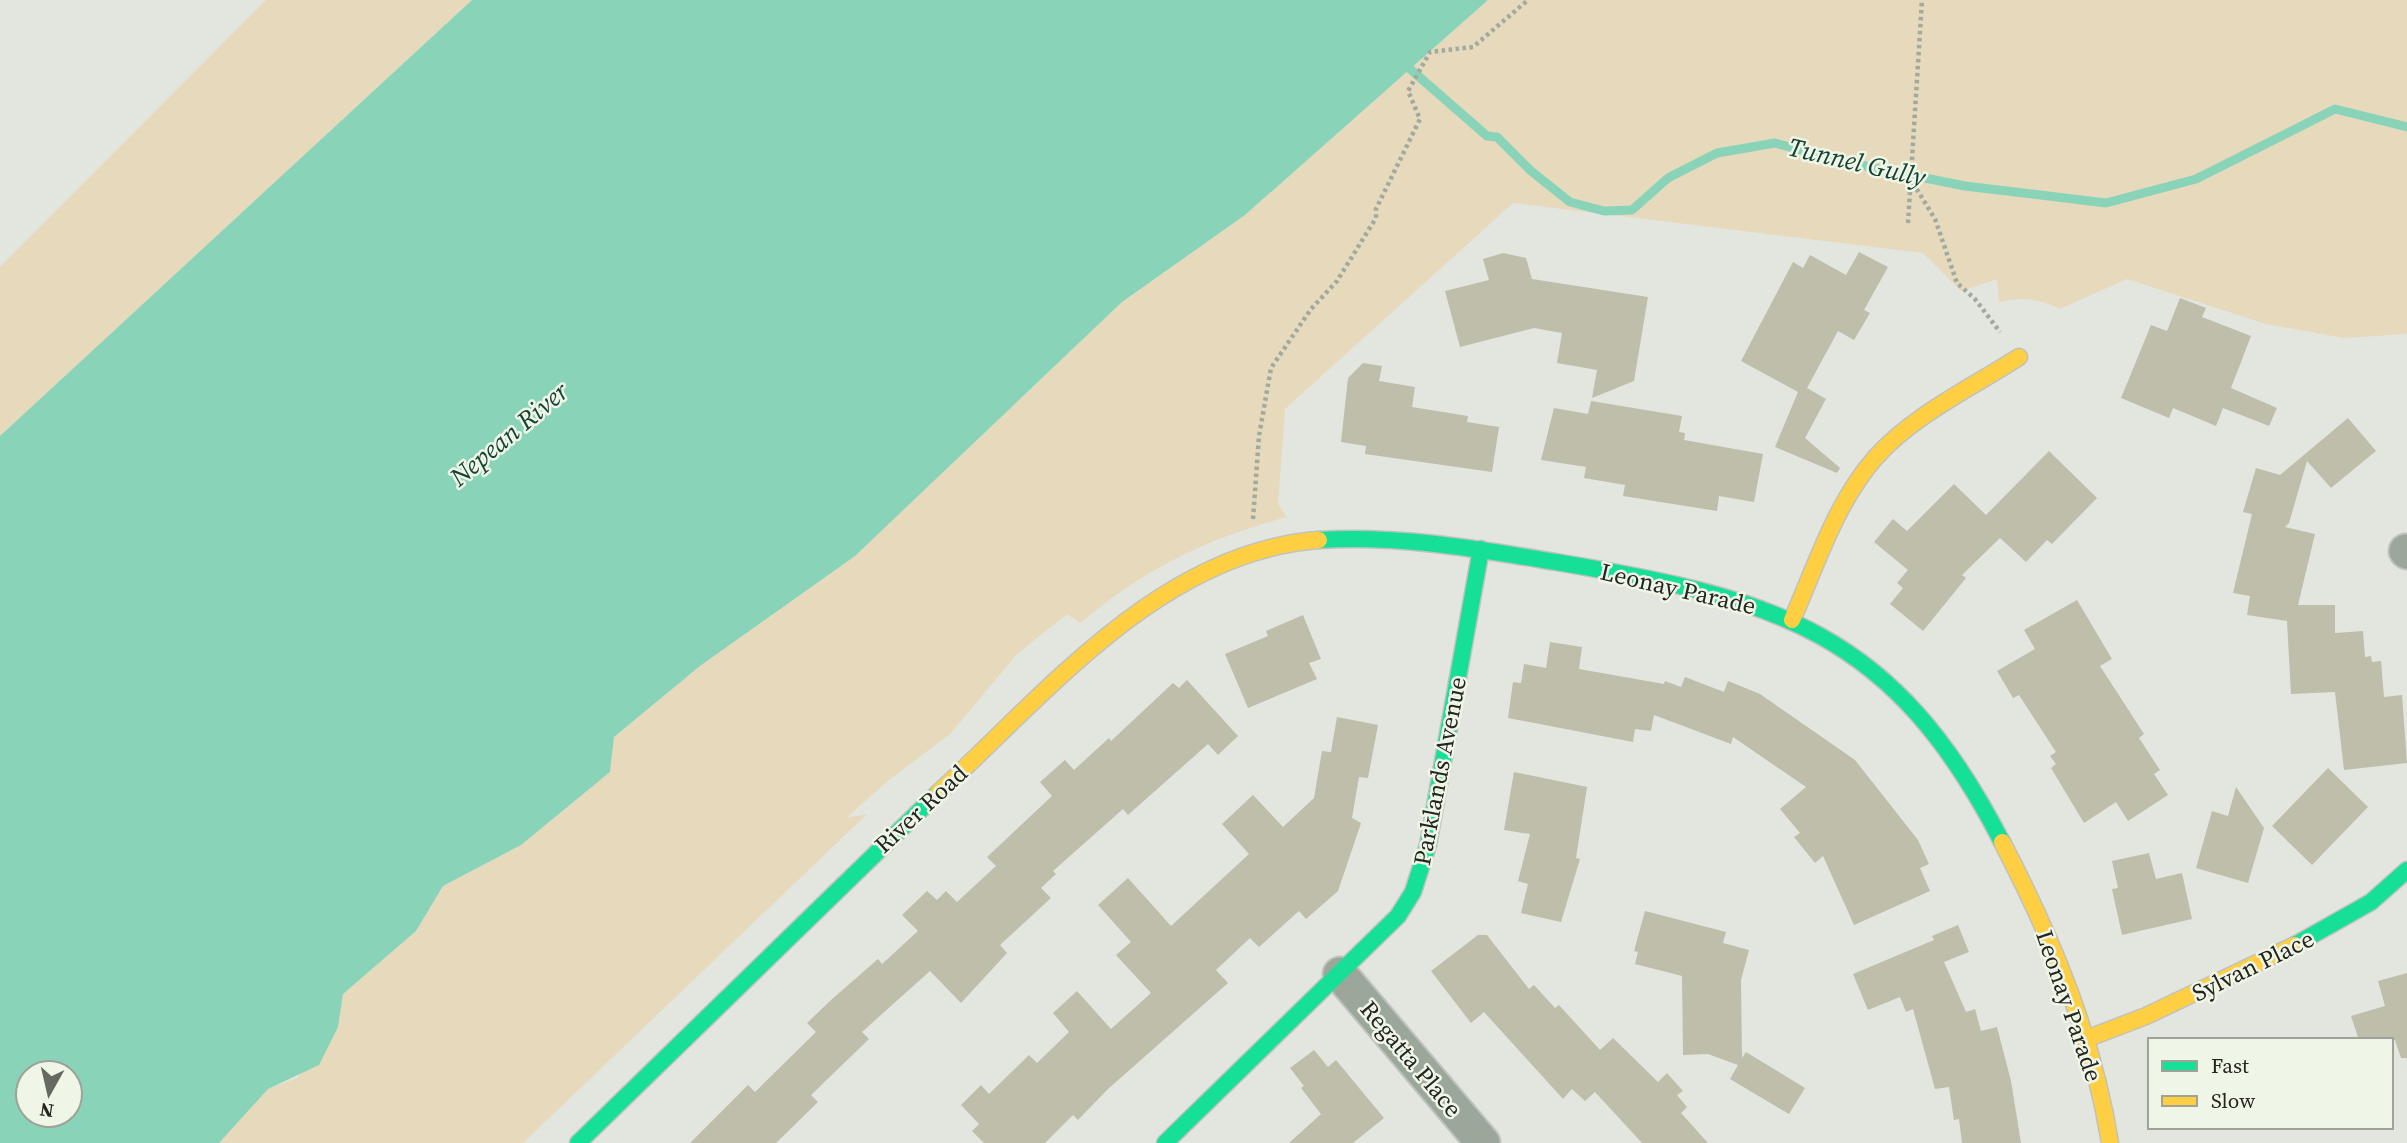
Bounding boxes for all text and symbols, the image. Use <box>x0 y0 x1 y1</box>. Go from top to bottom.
water label: Tunnel Gully <box>1785 129 1930 195</box>
water label: Nepean River <box>441 373 577 495</box>
street label: Leonay Parade <box>1597 555 1759 622</box>
street label: Parklands Avenue <box>1405 674 1474 868</box>
street label: River Road <box>867 757 975 860</box>
street label: Sylvan Place <box>2186 922 2319 1009</box>
street label: Leonay Parade <box>2028 926 2111 1086</box>
street label: Regatta Place <box>1353 993 1470 1124</box>
legend <box>2148 1038 2393 1129</box>
text: Fast <box>2211 1051 2249 1080</box>
north arrow <box>14 1059 84 1129</box>
text: Slow <box>2211 1086 2255 1115</box>
text: N <box>38 1097 55 1125</box>

